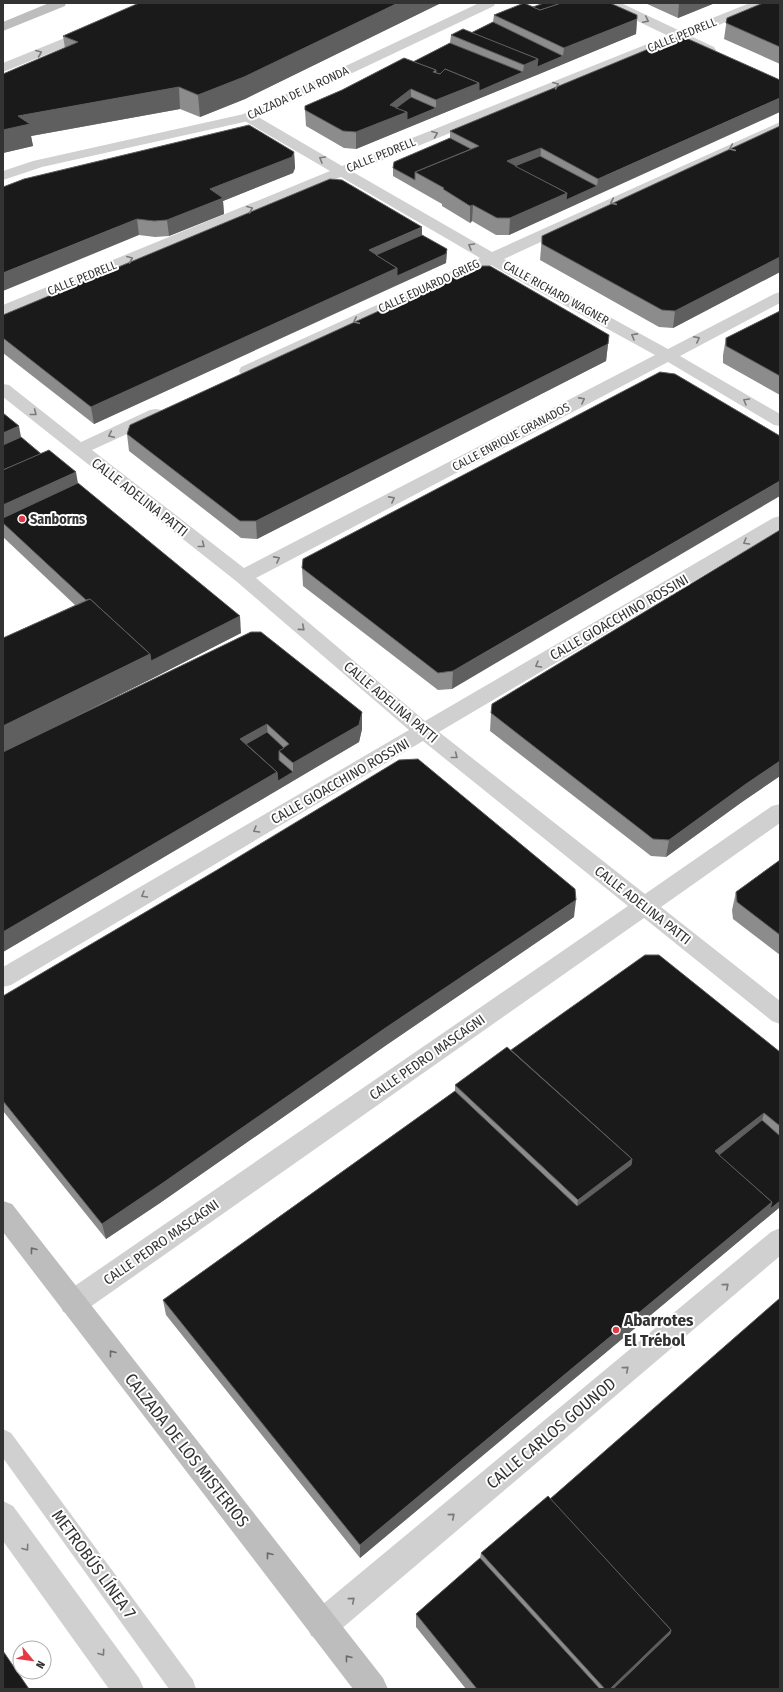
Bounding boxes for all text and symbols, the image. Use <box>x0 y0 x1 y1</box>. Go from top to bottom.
one-way arrow <box>642 15 649 23</box>
street label: CALLE PEDRELL <box>645 15 719 55</box>
one-way arrow <box>35 50 42 58</box>
street label: CALZADA DE LA RONDA <box>245 63 351 123</box>
one-way arrow <box>552 82 559 90</box>
one-way arrow <box>432 130 439 138</box>
street label: CALLE PEDRELL <box>344 135 418 175</box>
one-way arrow <box>728 143 736 151</box>
one-way arrow <box>319 157 327 164</box>
one-way arrow <box>610 197 618 205</box>
one-way arrow <box>245 206 253 214</box>
one-way arrow <box>468 243 475 250</box>
one-way arrow <box>126 255 133 263</box>
street label: CALLE EDUARDO GRIEG <box>376 256 482 316</box>
street label: CALLE PEDRELL <box>45 258 119 298</box>
street label: CALLE RICHARD WAGNER <box>501 258 612 328</box>
one-way arrow <box>352 316 360 324</box>
one-way arrow <box>630 334 638 341</box>
one-way arrow <box>693 337 701 344</box>
one-way arrow <box>578 397 585 404</box>
one-way arrow <box>743 399 750 406</box>
street label: CALLE ENRIQUE GRANADOS <box>450 400 572 474</box>
one-way arrow <box>29 408 36 415</box>
one-way arrow <box>107 430 115 438</box>
street label: CALLE ADELINA PATTI <box>88 454 191 540</box>
one-way arrow <box>388 496 396 504</box>
place label: Sanborns <box>30 511 85 528</box>
marker: Sanborns <box>17 514 27 524</box>
one-way arrow <box>743 538 750 545</box>
one-way arrow <box>197 540 204 547</box>
one-way arrow <box>273 556 281 564</box>
street label: CALLE GIOACCHINO ROSSINI <box>547 571 691 664</box>
one-way arrow <box>298 623 305 630</box>
street label: CALLE ADELINA PATTI <box>340 658 441 747</box>
one-way arrow <box>535 660 542 667</box>
street label: CALLE GIOACCHINO ROSSINI <box>268 735 412 828</box>
one-way arrow <box>451 752 458 759</box>
one-way arrow <box>253 825 261 832</box>
street label: CALLE ADELINA PATTI <box>591 862 694 948</box>
one-way arrow <box>141 891 148 898</box>
street label: CALLE PEDRO MASCAGNI <box>366 1011 488 1104</box>
street label: CALLE PEDRO MASCAGNI <box>100 1196 222 1289</box>
one-way arrow <box>30 1247 37 1254</box>
one-way arrow <box>721 1283 729 1290</box>
place label: Abarrotes El Trébol <box>623 1310 694 1351</box>
marker: Abarrotes El Trébol <box>611 1325 621 1335</box>
one-way arrow <box>110 1350 117 1357</box>
one-way arrow <box>622 1367 629 1374</box>
street label: CALZADA DE LOS MISTERIOS <box>120 1369 253 1532</box>
street label: CALLE CARLOS GOUNOD <box>482 1373 620 1494</box>
street label: METROBÚS LÍNEA 7 <box>47 1506 140 1623</box>
one-way arrow <box>447 1514 454 1521</box>
one-way arrow <box>21 1544 29 1551</box>
one-way arrow <box>266 1553 273 1560</box>
one-way arrow <box>348 1597 355 1604</box>
north arrow <box>12 1640 52 1680</box>
one-way arrow <box>97 1649 105 1656</box>
one-way arrow <box>346 1656 353 1663</box>
text: N <box>33 1659 48 1671</box>

